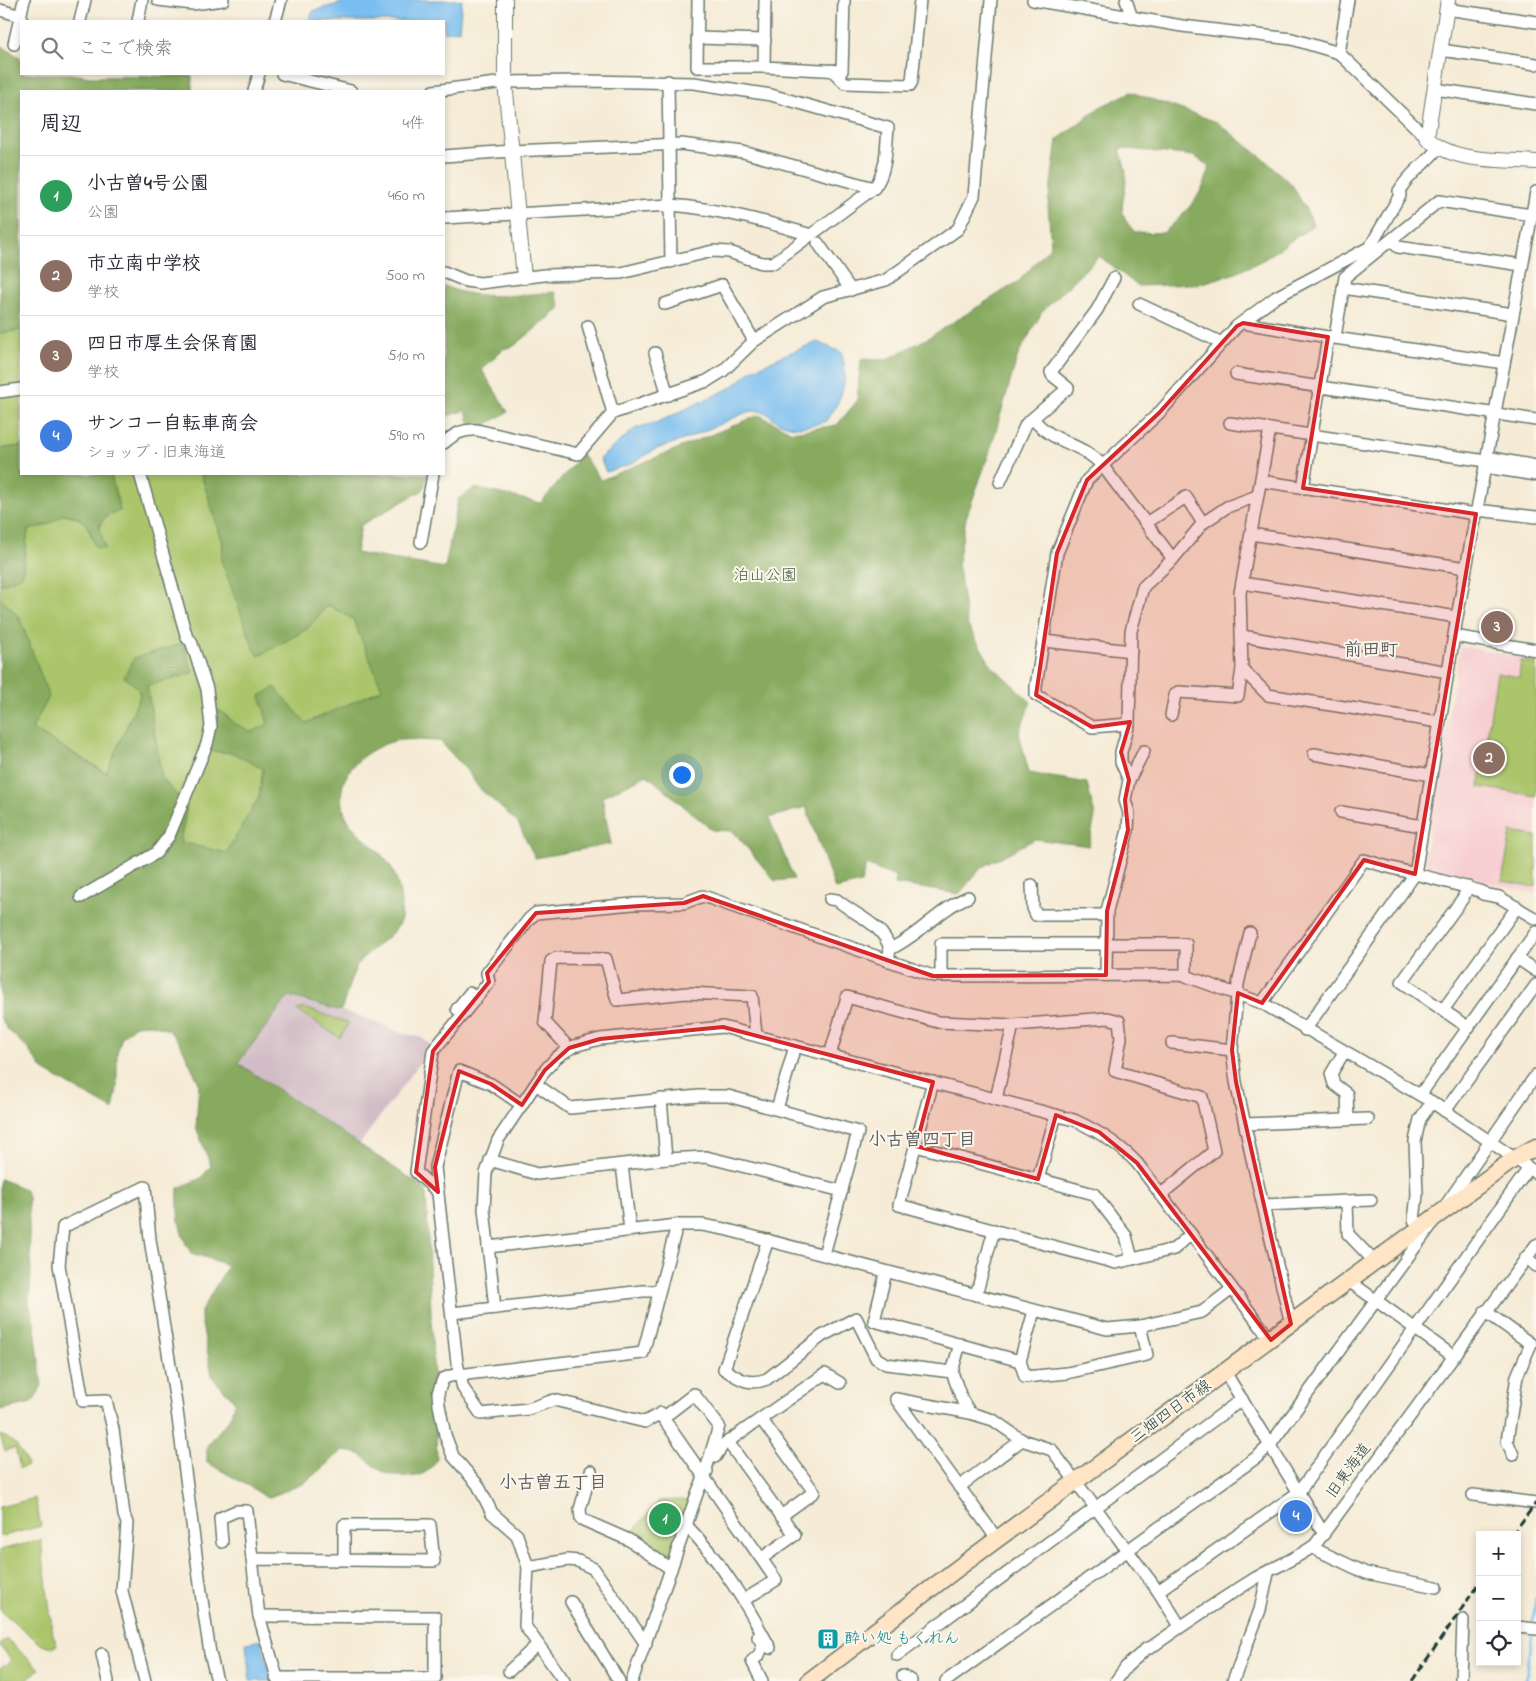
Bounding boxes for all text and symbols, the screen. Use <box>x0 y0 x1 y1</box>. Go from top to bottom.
search box <box>20 20 445 75</box>
icon: search <box>38 34 66 62</box>
text: ここで検索 <box>78 36 173 63</box>
text: 周辺 <box>40 110 82 140</box>
text: 4件 <box>402 112 425 136</box>
text: 小古曽4号公園 <box>87 171 209 198</box>
text: 1 <box>53 184 59 208</box>
text: 460 m <box>388 184 425 208</box>
text: 公園 <box>87 201 119 225</box>
text: 市立南中学校 <box>87 251 201 278</box>
text: 2 <box>52 264 60 288</box>
text: 500 m <box>386 264 425 288</box>
text: 学校 <box>87 281 119 305</box>
text: 四日市厚生会保育園 <box>87 331 258 358</box>
text: 3 <box>53 344 59 368</box>
text: 510 m <box>387 344 425 368</box>
text: 学校 <box>87 361 119 385</box>
text: サンコー自転車商会 <box>87 411 258 438</box>
text: 4 <box>53 424 59 448</box>
text: 590 m <box>388 424 425 448</box>
text: ショップ · 旧東海道 <box>87 441 226 465</box>
park label: 泊山公園 <box>733 564 797 588</box>
pin: 3 <box>1481 608 1513 646</box>
district label: 前田町 <box>1344 638 1398 664</box>
pin: 2 <box>1473 739 1505 777</box>
your location <box>669 762 695 788</box>
district label: 小古曽四丁目 <box>868 1128 976 1154</box>
street label: 三畑四日市線 <box>1125 1374 1217 1450</box>
street label: 旧東海道 <box>1320 1438 1378 1504</box>
district label: 小古曽五丁目 <box>499 1471 607 1497</box>
pin: 4 <box>1280 1497 1312 1535</box>
pin: 1 <box>649 1500 681 1538</box>
map controls <box>1476 1531 1521 1666</box>
button: + <box>1476 1531 1521 1576</box>
button: − <box>1476 1576 1521 1621</box>
button: locate <box>1476 1621 1521 1666</box>
building icon: 酔い処 もくれん <box>816 1627 840 1651</box>
place label: 酔い処 もくれん <box>844 1627 960 1651</box>

